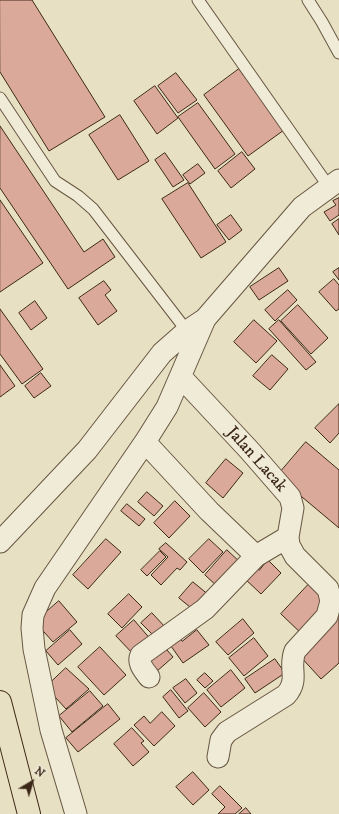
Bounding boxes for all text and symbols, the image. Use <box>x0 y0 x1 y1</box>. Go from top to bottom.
street label: Jalan Lacak <box>221 423 291 497</box>
north arrow <box>12 762 52 802</box>
text: N <box>32 764 47 781</box>

